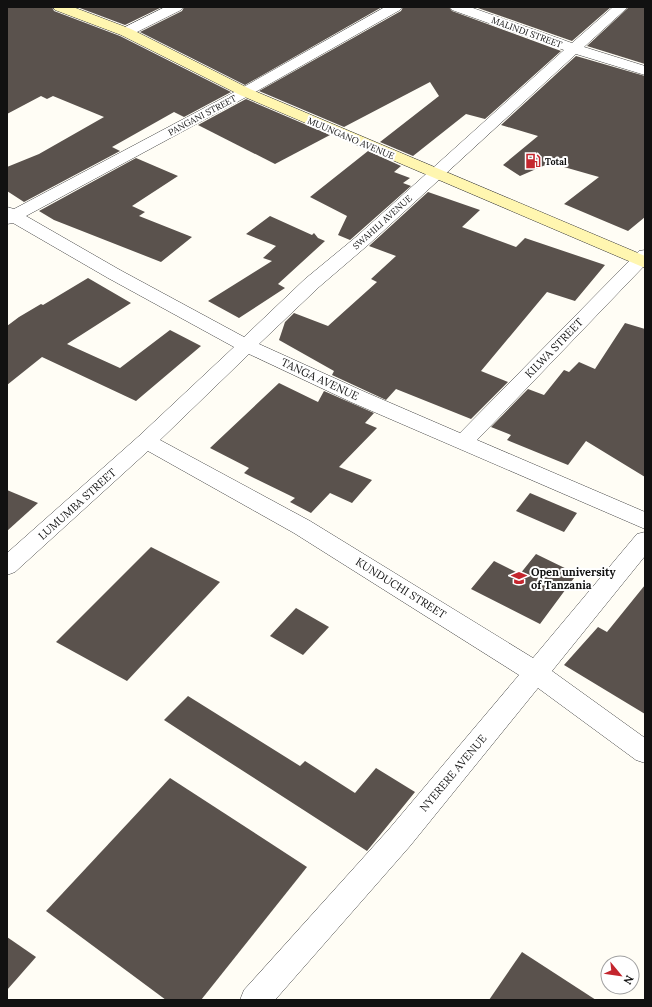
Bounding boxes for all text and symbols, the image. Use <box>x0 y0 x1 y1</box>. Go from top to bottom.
street label: MALINDI STREET <box>490 14 564 50</box>
street label: PANGANI STREET <box>166 92 238 138</box>
street label: MUUNGANO AVENUE <box>306 115 397 161</box>
fuel station icon: Total <box>524 152 542 170</box>
place label: Total <box>545 156 567 167</box>
street label: SWAHILI AVENUE <box>350 192 414 251</box>
street label: KILWA STREET <box>522 315 586 381</box>
street label: TANGA AVENUE <box>279 355 361 403</box>
street label: LUMUMBA STREET <box>35 465 119 543</box>
street label: KUNDUCHI STREET <box>353 554 449 622</box>
place label: Open university of Tanzania <box>531 565 617 592</box>
school or university icon: Open university of Tanzania <box>510 569 528 587</box>
street label: NYERERE AVENUE <box>417 731 489 814</box>
north arrow <box>600 955 640 995</box>
text: N <box>620 973 637 987</box>

